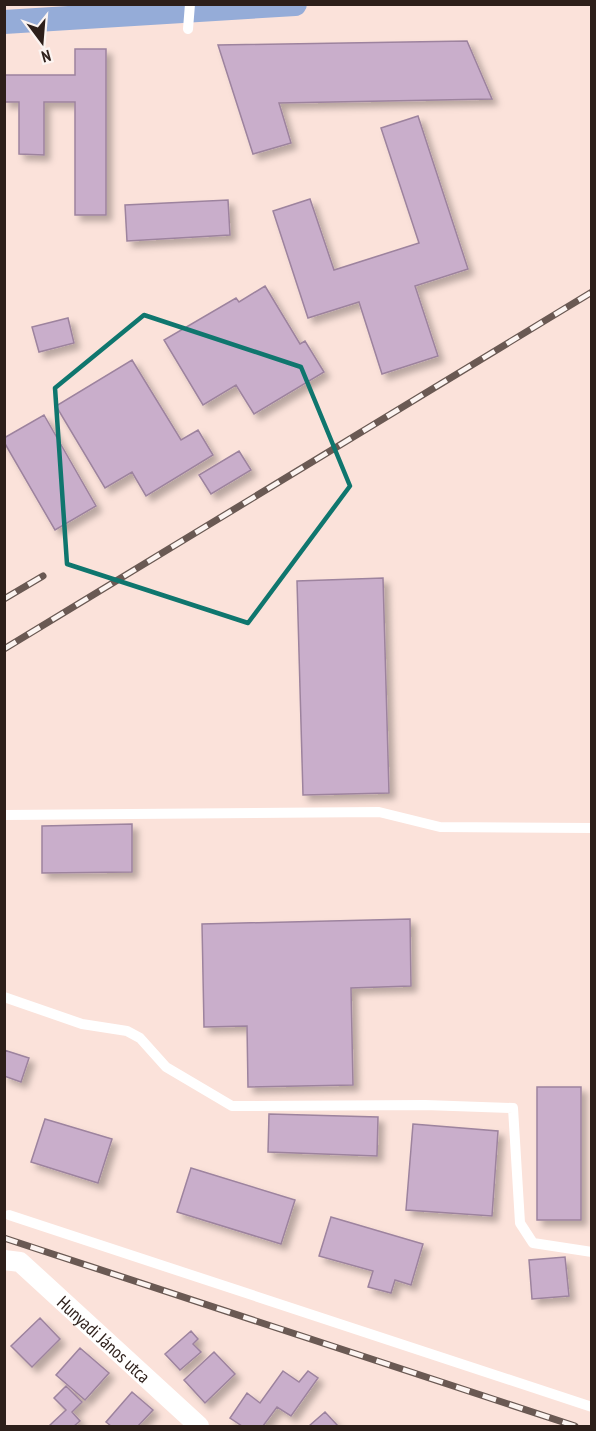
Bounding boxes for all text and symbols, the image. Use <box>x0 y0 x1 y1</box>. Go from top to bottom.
north arrow <box>12 12 72 72</box>
text: N <box>39 46 53 67</box>
street label: Hunyadi János utca <box>53 1290 155 1387</box>

